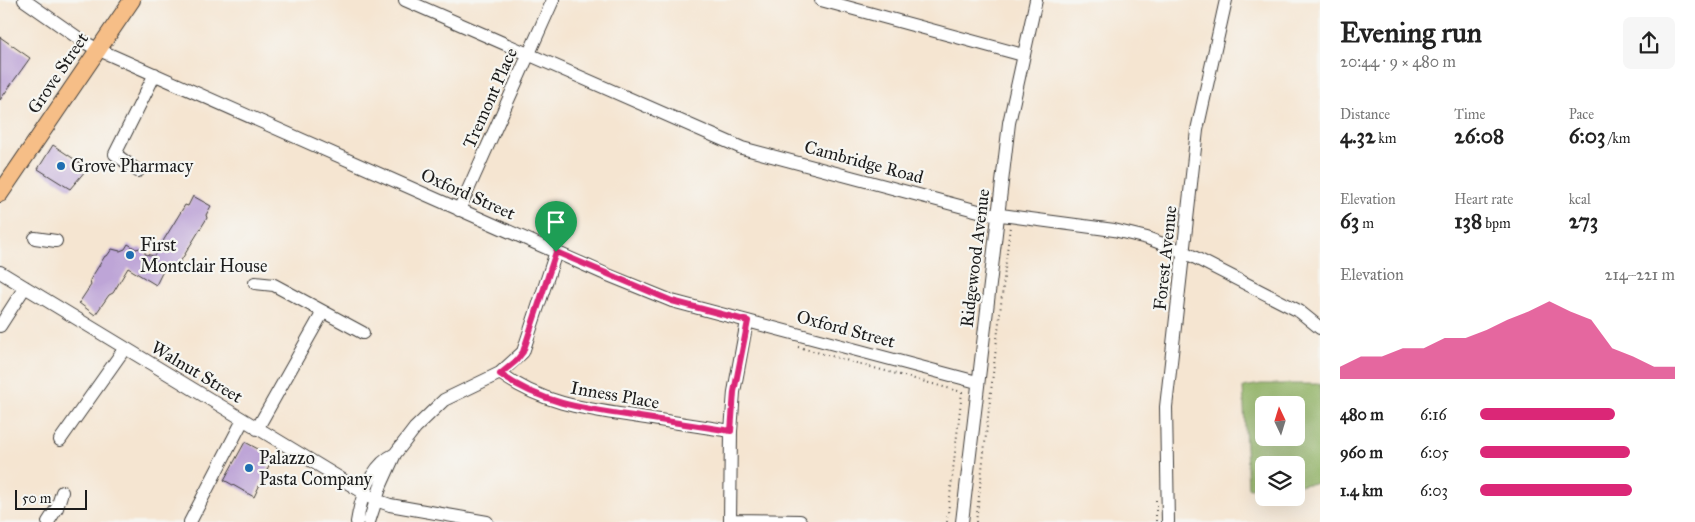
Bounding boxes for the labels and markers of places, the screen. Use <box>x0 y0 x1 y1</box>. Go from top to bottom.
place label: Grove Pharmacy <box>71 155 194 177</box>
marker: Grove Pharmacy <box>55 160 67 172</box>
pin <box>535 201 577 252</box>
place label: First Montclair House <box>140 234 267 277</box>
marker: First Montclair House <box>124 249 136 261</box>
place label: Palazzo Pasta Company <box>259 447 373 490</box>
marker: Palazzo Pasta Company <box>243 462 255 474</box>

